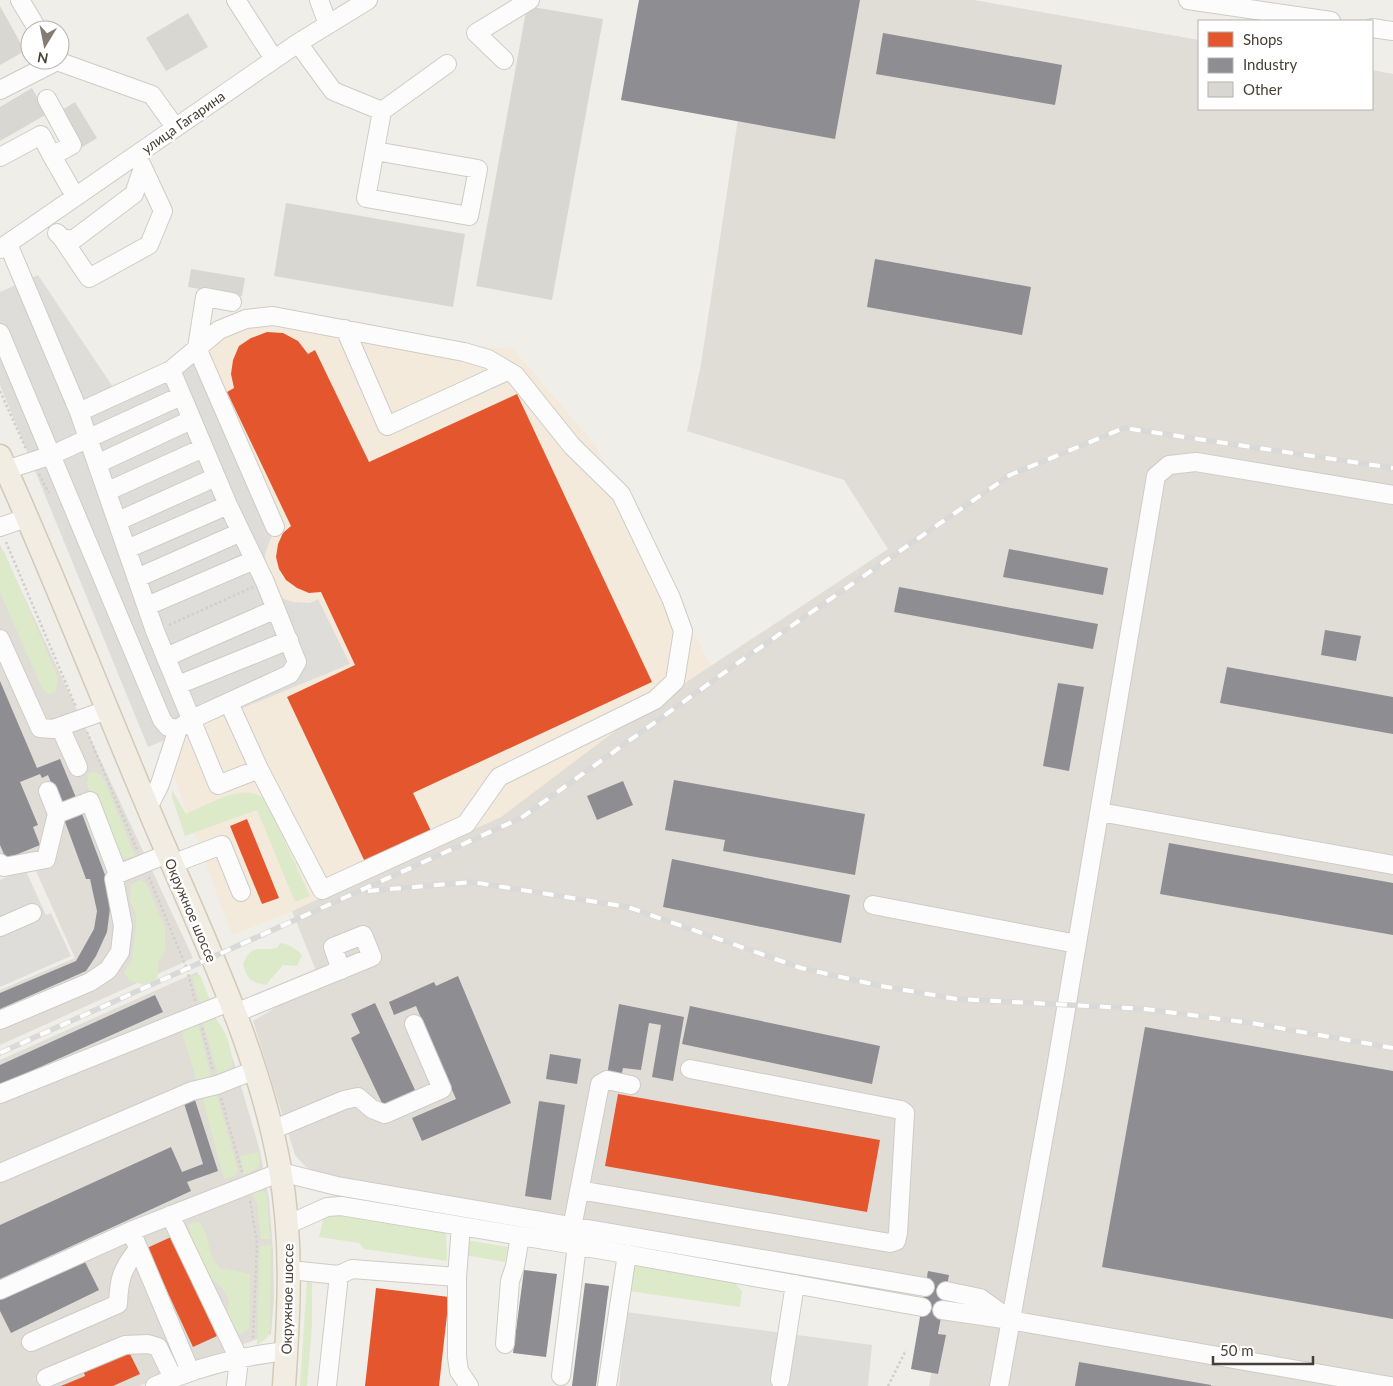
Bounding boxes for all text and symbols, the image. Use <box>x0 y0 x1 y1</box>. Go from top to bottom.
north arrow <box>20 20 70 70</box>
legend <box>1198 20 1373 110</box>
text: Shops <box>1243 30 1283 48</box>
text: N <box>36 49 49 68</box>
text: Industry <box>1243 55 1298 73</box>
text: Other <box>1243 80 1283 98</box>
street label: улица Гагарина <box>138 87 228 157</box>
street label: Окружное шоссе <box>161 856 221 964</box>
street label: Окружное шоссе <box>278 1243 296 1355</box>
scale bar <box>1213 1334 1313 1366</box>
text: 50 m <box>1220 1341 1254 1359</box>

